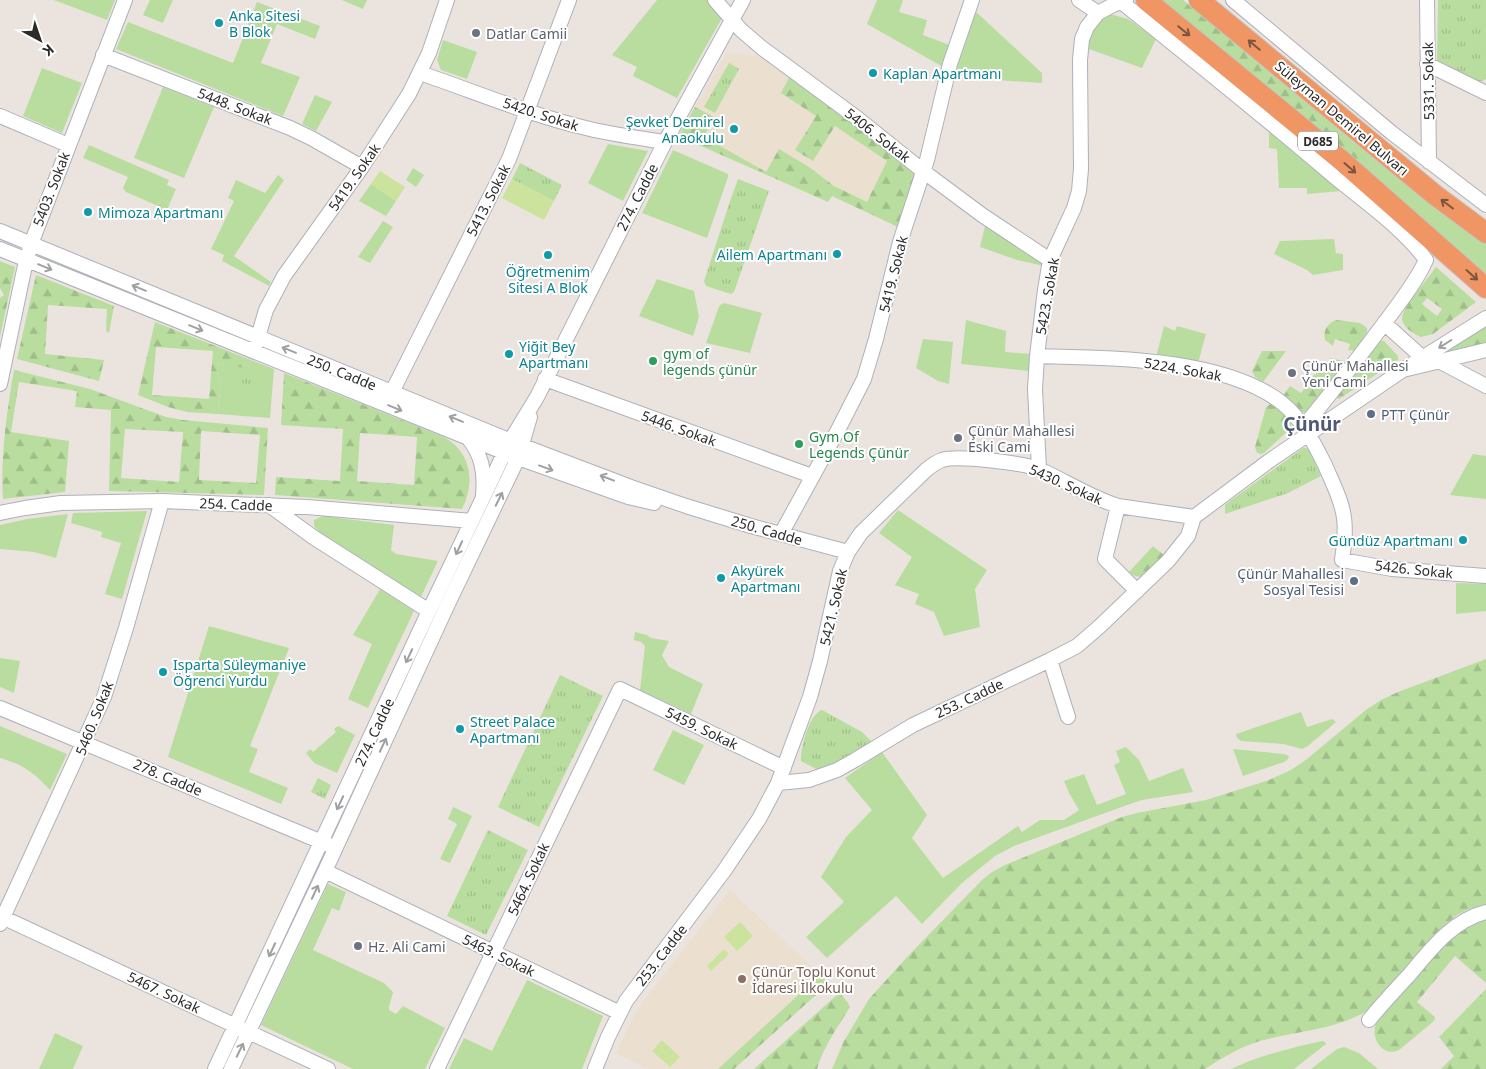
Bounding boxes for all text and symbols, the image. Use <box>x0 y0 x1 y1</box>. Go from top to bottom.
place label: Anka Sitesi B Blok <box>229 6 300 41</box>
north arrow <box>15 15 65 65</box>
marker: Anka Sitesi B Blok <box>213 17 225 29</box>
place label: Datlar Camii <box>486 24 567 43</box>
one-way arrow <box>1177 25 1190 36</box>
marker: Datlar Camii <box>470 27 482 39</box>
one-way arrow <box>1247 39 1260 51</box>
text: K <box>38 40 58 61</box>
street label: 5331. Sokak <box>1418 41 1438 120</box>
street label: Süleyman Demirel Bulvarı <box>1271 56 1413 180</box>
place label: Kaplan Apartmanı <box>883 64 1001 83</box>
marker: Kaplan Apartmanı <box>867 67 879 79</box>
street label: 5448. Sokak <box>195 83 275 129</box>
street label: 5420. Sokak <box>501 93 582 135</box>
street label: 5406. Sokak <box>841 103 915 167</box>
place label: Şevket Demirel Anaokulu <box>626 112 724 147</box>
marker: Şevket Demirel Anaokulu <box>728 123 740 135</box>
road number: D685 <box>1298 132 1338 150</box>
street label: 5419. Sokak <box>324 139 385 215</box>
street label: 5403. Sokak <box>28 149 74 229</box>
street label: 5413. Sokak <box>462 160 514 239</box>
street label: 274. Cadde <box>612 160 662 234</box>
one-way arrow <box>1343 162 1356 173</box>
one-way arrow <box>1440 199 1454 209</box>
place label: Mimoza Apartmanı <box>98 203 223 222</box>
marker: Mimoza Apartmanı <box>82 206 94 218</box>
street label: 5419. Sokak <box>874 233 912 314</box>
place label: Ailem Apartmanı <box>717 245 827 264</box>
marker: Ailem Apartmanı <box>831 248 843 260</box>
marker: Öğretmenim Sitesi A Blok <box>542 249 554 261</box>
street label: 5423. Sokak <box>1031 255 1063 336</box>
place label: Öğretmenim Sitesi A Blok <box>506 262 590 297</box>
one-way arrow <box>37 263 52 272</box>
one-way arrow <box>1465 269 1478 281</box>
one-way arrow <box>132 283 147 293</box>
one-way arrow <box>188 323 203 333</box>
place label: Yiğit Bey Apartmanı <box>519 337 588 372</box>
one-way arrow <box>1438 339 1452 349</box>
place label: gym of legends çünür <box>663 344 757 379</box>
one-way arrow <box>282 345 298 354</box>
marker: Yiğit Bey Apartmanı <box>503 348 515 360</box>
street label: 250. Cadde <box>304 349 380 395</box>
street label: 5224. Sokak <box>1143 353 1224 385</box>
marker: gym of legends çünür <box>647 355 659 367</box>
place label: Çünür Mahallesi Yeni Cami <box>1302 356 1409 391</box>
marker: Çünür Mahallesi Yeni Cami <box>1286 367 1298 379</box>
one-way arrow <box>387 404 402 413</box>
place label: PTT Çünür <box>1381 405 1450 424</box>
street label: 5446. Sokak <box>639 406 720 451</box>
marker: PTT Çünür <box>1365 408 1377 420</box>
district label: Çünür <box>1283 411 1341 437</box>
one-way arrow <box>449 413 464 423</box>
place label: Çünür Mahallesi Eski Cami <box>968 421 1075 456</box>
place label: Gym Of Legends Çünür <box>809 427 909 462</box>
marker: Çünür Mahallesi Eski Cami <box>952 432 964 444</box>
marker: Gym Of Legends Çünür <box>793 438 805 450</box>
street label: 5430. Sokak <box>1026 459 1106 509</box>
one-way arrow <box>538 464 554 473</box>
one-way arrow <box>600 473 615 482</box>
one-way arrow <box>494 492 504 507</box>
street label: 254. Cadde <box>199 493 273 515</box>
street label: 250. Cadde <box>729 511 805 549</box>
place label: Gündüz Apartmanı <box>1329 531 1453 550</box>
marker: Gündüz Apartmanı <box>1457 534 1469 546</box>
one-way arrow <box>454 540 463 555</box>
street label: 5426. Sokak <box>1374 555 1454 583</box>
place label: Akyürek Apartmanı <box>731 561 800 596</box>
place label: Çünür Mahallesi Sosyal Tesisi <box>1237 564 1344 599</box>
street label: 5421. Sokak <box>815 566 851 647</box>
marker: Akyürek Apartmanı <box>715 572 727 584</box>
marker: Çünür Mahallesi Sosyal Tesisi <box>1348 575 1360 587</box>
one-way arrow <box>404 648 414 663</box>
place label: Isparta Süleymaniye Öğrenci Yurdu <box>173 655 306 690</box>
marker: Isparta Süleymaniye Öğrenci Yurdu <box>157 666 169 678</box>
street label: 253. Cadde <box>932 674 1006 722</box>
street label: 5460. Sokak <box>71 678 118 758</box>
street label: 274. Cadde <box>350 695 398 769</box>
street label: 5459. Sokak <box>663 702 742 754</box>
place label: Street Palace Apartmanı <box>470 712 555 747</box>
marker: Street Palace Apartmanı <box>454 723 466 735</box>
one-way arrow <box>379 738 389 753</box>
street label: 278. Cadde <box>131 754 206 800</box>
one-way arrow <box>335 795 345 810</box>
street label: 5464. Sokak <box>503 839 553 919</box>
one-way arrow <box>310 885 320 900</box>
street label: 253. Cadde <box>631 920 691 990</box>
street label: 5463. Sokak <box>460 929 539 981</box>
place label: Hz. Ali Cami <box>368 937 446 956</box>
marker: Hz. Ali Cami <box>352 940 364 952</box>
one-way arrow <box>266 942 276 957</box>
place label: Çünür Toplu Konut İdaresi İlkokulu <box>752 962 876 997</box>
street label: 5467. Sokak <box>124 967 204 1017</box>
marker: Çünür Toplu Konut İdaresi İlkokulu <box>736 973 748 985</box>
one-way arrow <box>236 1043 245 1058</box>

